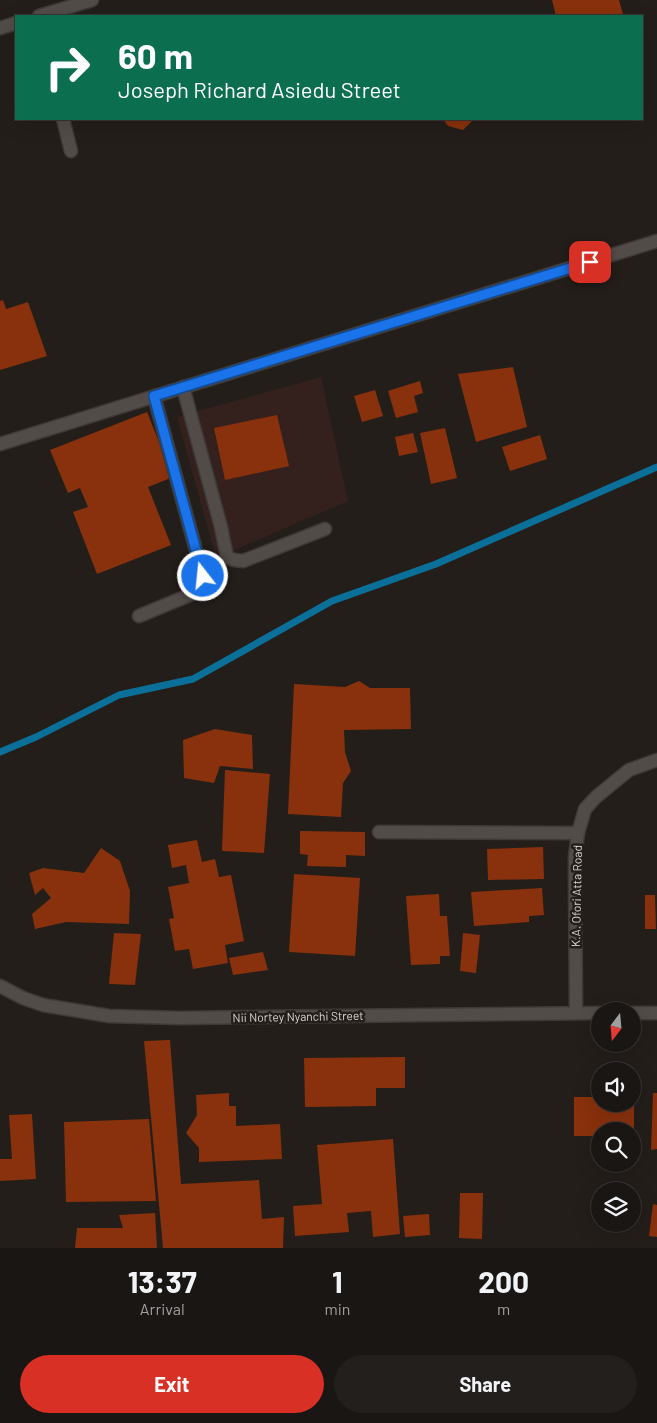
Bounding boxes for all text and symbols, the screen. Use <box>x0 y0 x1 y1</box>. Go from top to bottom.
text: 60 m <box>118 34 193 76</box>
icon: right <box>35 35 100 100</box>
text: Joseph Richard Asiedu Street <box>118 76 401 102</box>
pin <box>569 241 611 283</box>
icon: arrive <box>576 248 604 276</box>
position arrow <box>176 549 228 601</box>
street label: K.A. Ofori Atta Road <box>568 845 584 947</box>
north arrow <box>591 1002 641 1052</box>
map controls <box>591 1002 641 1232</box>
street label: Nii Nortey Nyanchi Street <box>232 1008 364 1024</box>
button: sound <box>591 1062 641 1112</box>
button: search <box>591 1122 641 1172</box>
button: layers <box>591 1182 641 1232</box>
text: 13:37 <box>128 1263 197 1299</box>
text: 1 <box>332 1263 343 1299</box>
text: 200 <box>478 1263 529 1299</box>
text: Arrival <box>140 1299 185 1318</box>
text: min <box>324 1299 350 1318</box>
text: m <box>497 1299 510 1318</box>
button: Exit <box>20 1355 324 1413</box>
button: Share <box>334 1355 637 1413</box>

